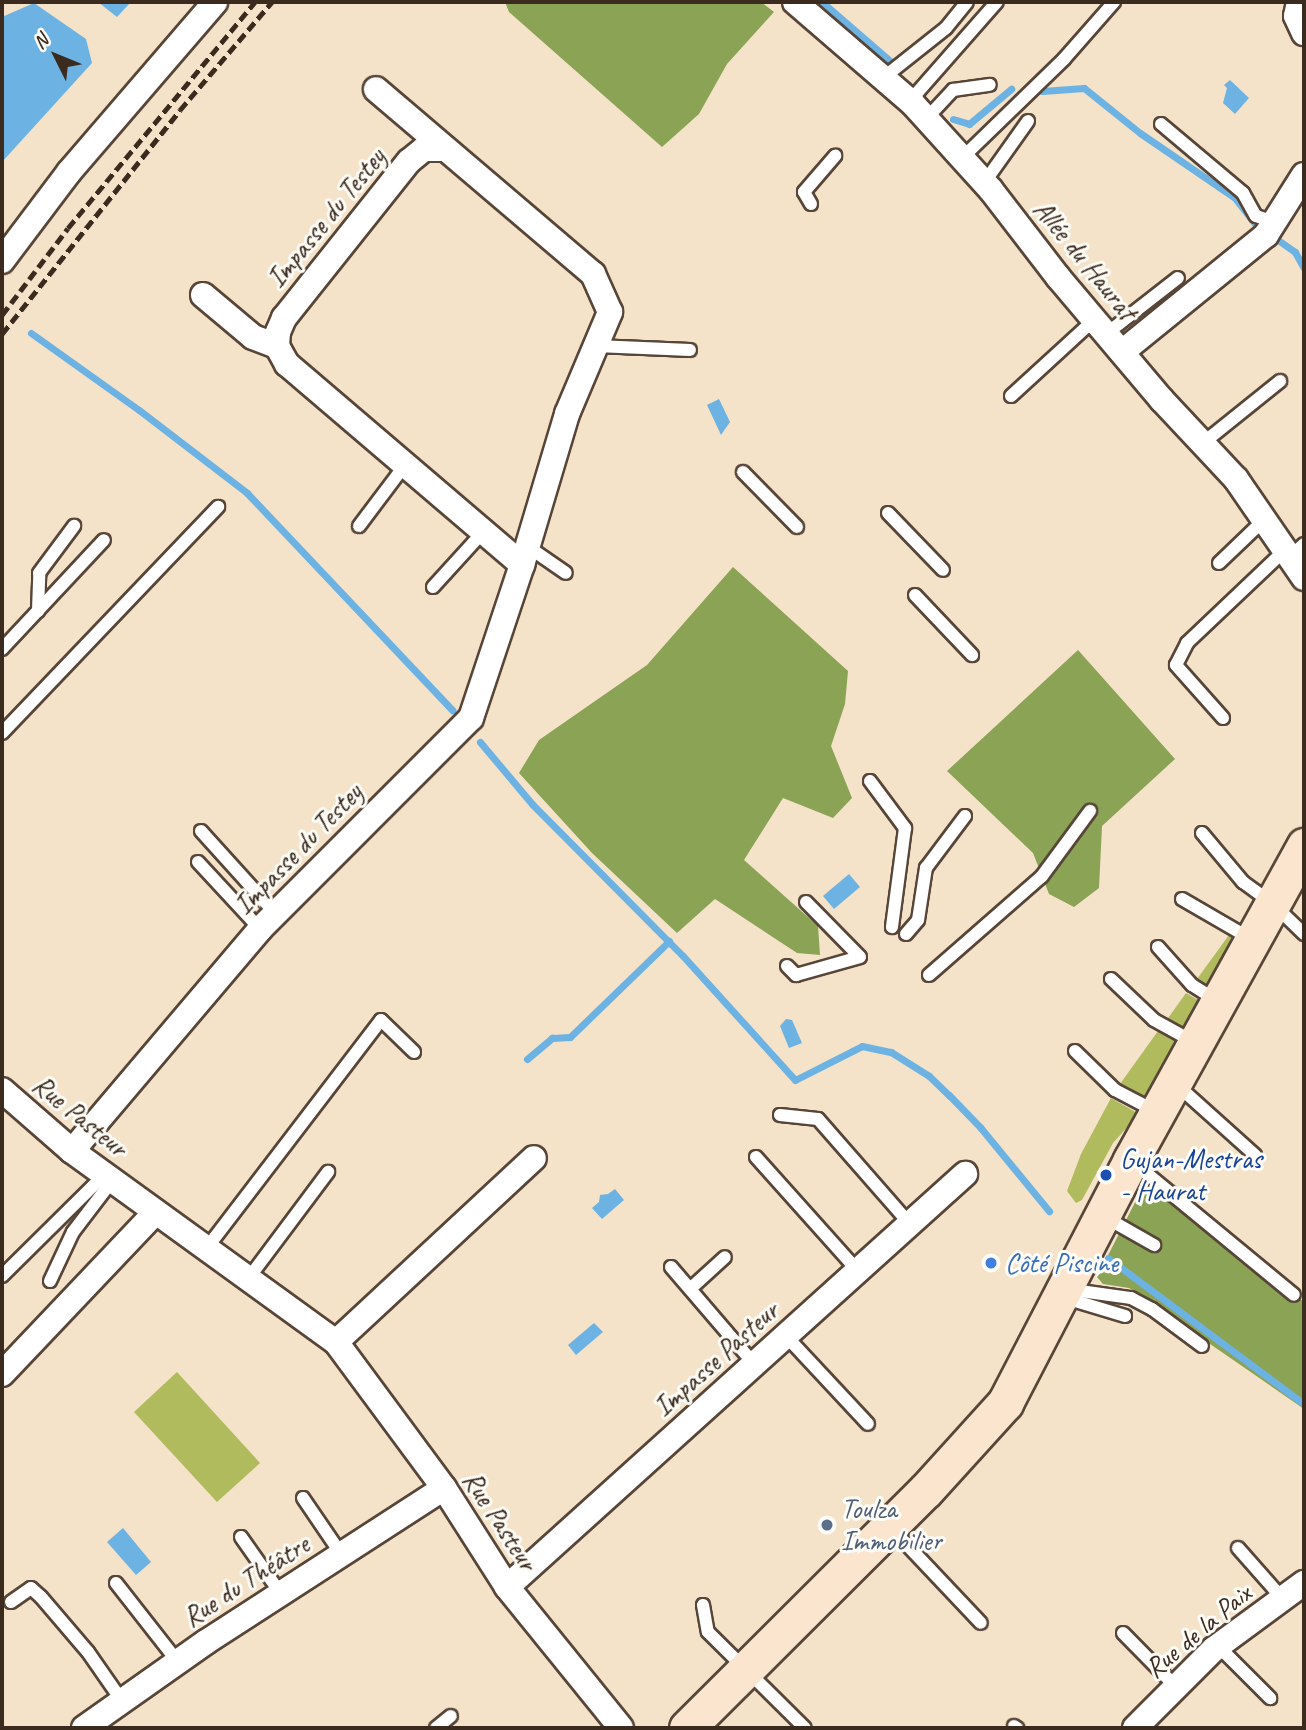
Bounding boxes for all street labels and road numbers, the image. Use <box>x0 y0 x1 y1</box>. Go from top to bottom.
street label: Impasse du Testey <box>260 142 392 294</box>
street label: Allée du Haurat <box>1026 193 1144 327</box>
street label: Impasse du Testey <box>227 776 369 922</box>
street label: Rue Pasteur <box>26 1067 134 1165</box>
street label: Impasse Pasteur <box>646 1294 786 1424</box>
street label: Rue Pasteur <box>455 1465 545 1577</box>
street label: Rue du Théâtre <box>176 1528 316 1634</box>
street label: Rue de la Paix <box>1137 1576 1259 1686</box>

